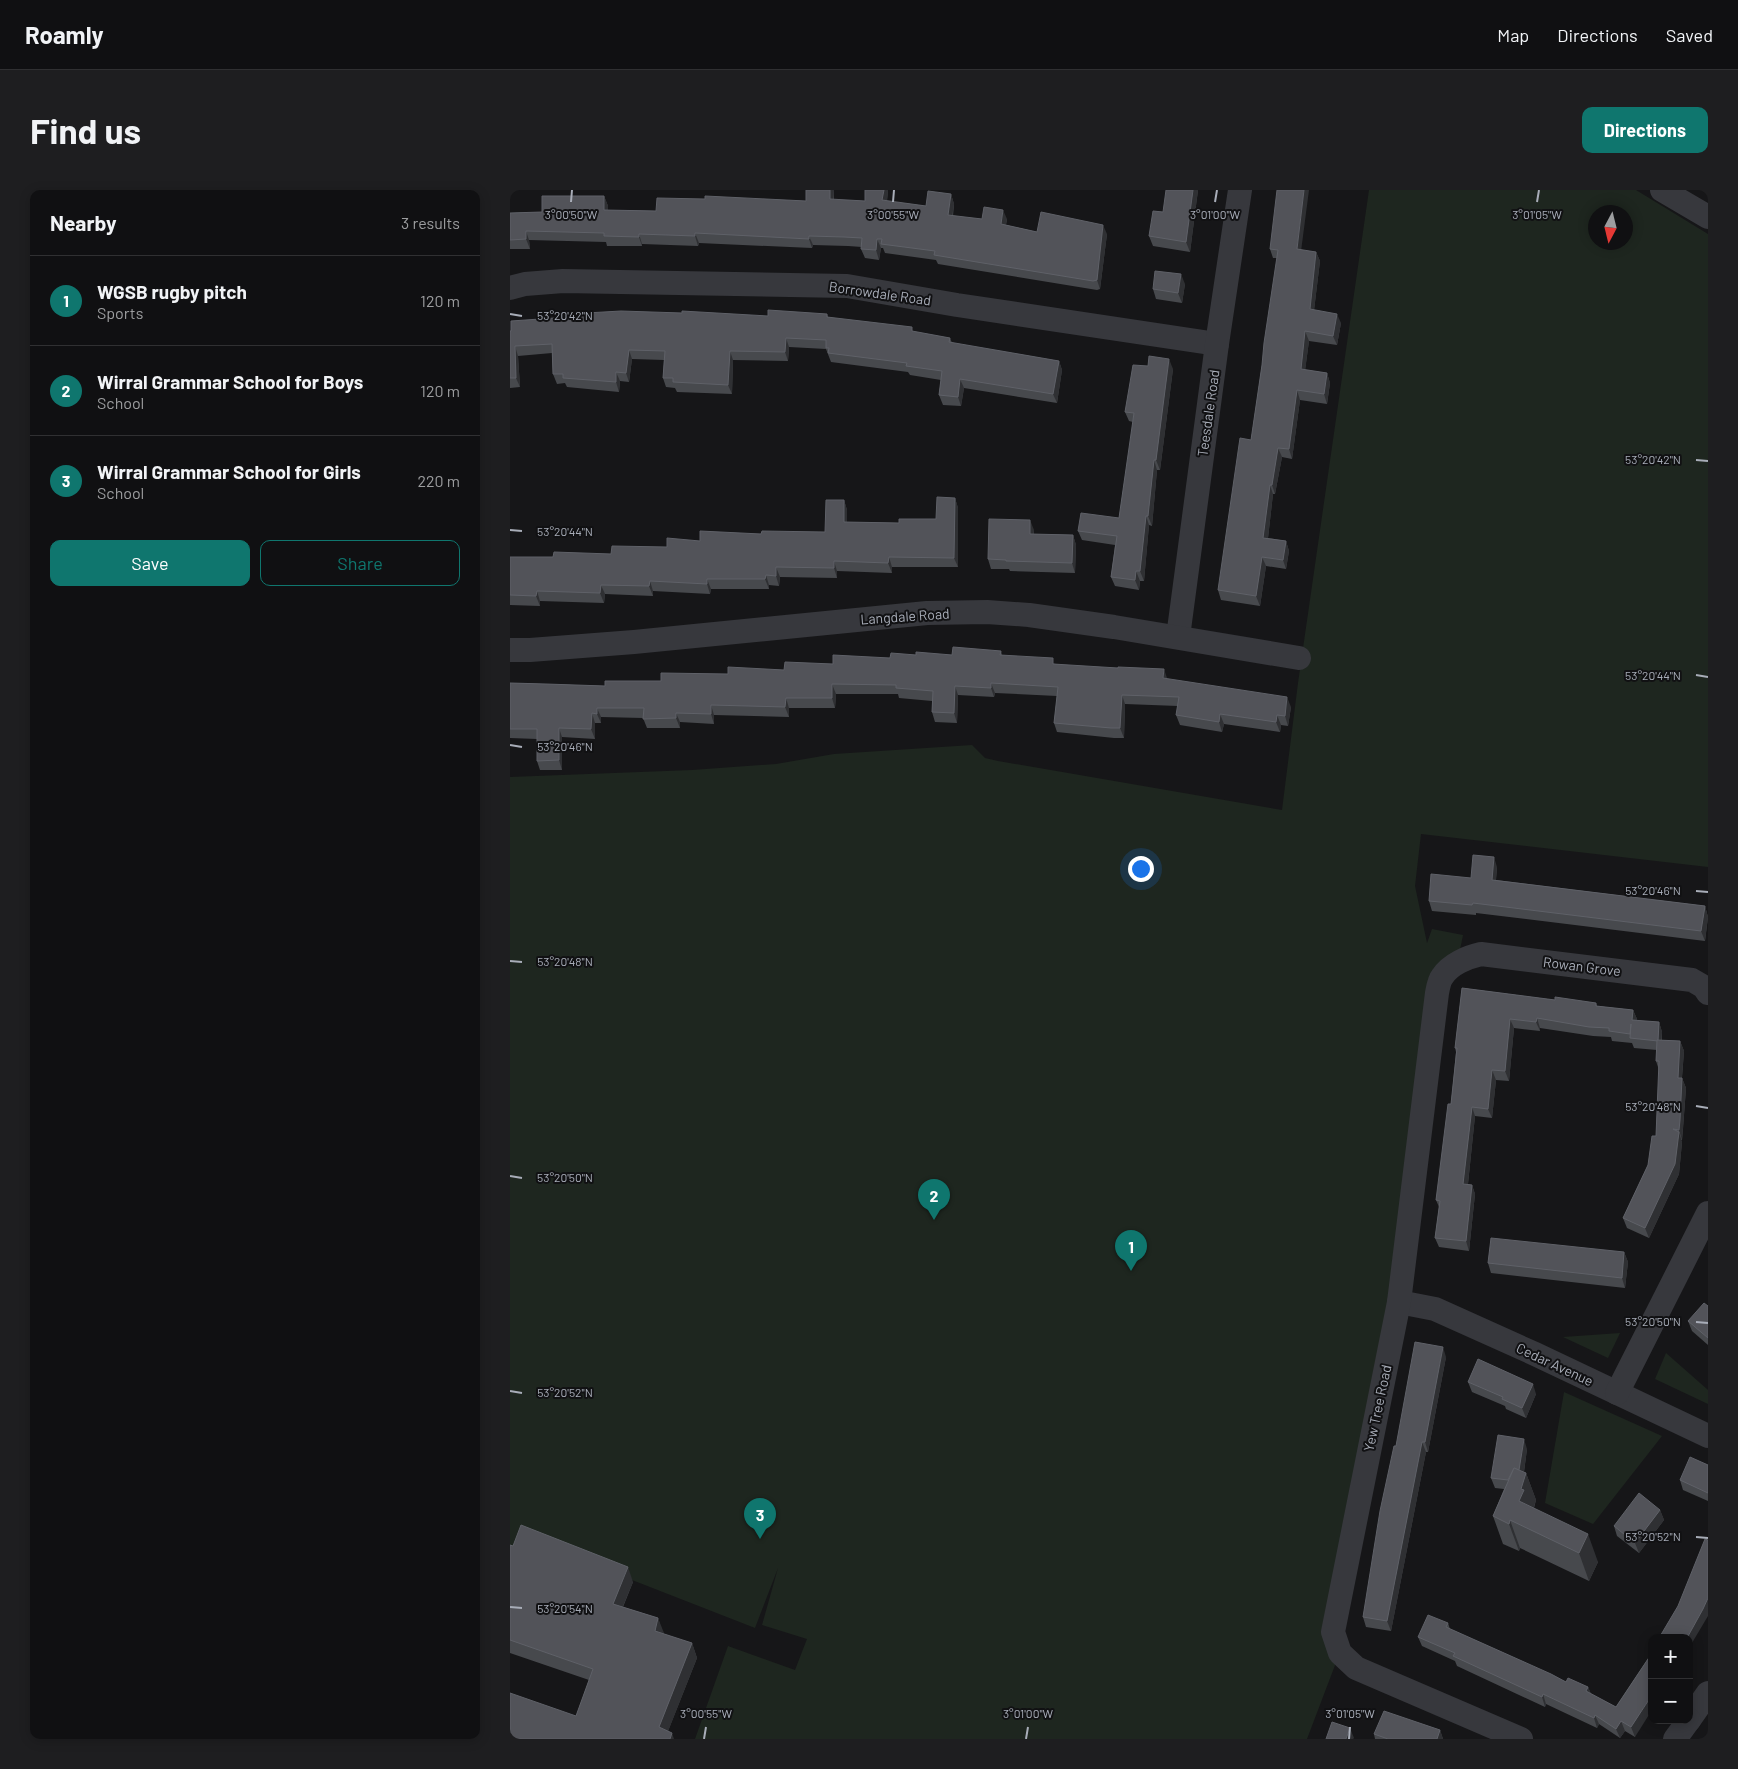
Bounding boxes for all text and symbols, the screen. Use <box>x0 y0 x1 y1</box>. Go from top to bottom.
text: Roamly <box>25 20 104 49</box>
text: Map <box>1497 24 1529 46</box>
text: Directions <box>1557 24 1638 46</box>
text: Saved <box>1666 24 1713 46</box>
button: Directions <box>1582 107 1708 153</box>
text: Find us <box>30 109 141 151</box>
north arrow <box>1588 205 1633 250</box>
text: 3°00'50"W <box>545 207 598 221</box>
text: 3°00'55"W <box>867 207 919 221</box>
text: 3°01'00"W <box>1190 207 1241 221</box>
text: 3°01'05"W <box>1512 207 1562 221</box>
text: Nearby <box>50 210 116 235</box>
text: 3 results <box>401 213 460 232</box>
street label: Borrowdale Road <box>828 277 932 309</box>
text: WGSB rugby pitch <box>97 280 247 303</box>
text: 1 <box>63 291 69 310</box>
text: 120 m <box>420 291 460 310</box>
text: Sports <box>97 303 143 322</box>
text: 53°20'42"N <box>537 308 593 322</box>
street label: Teesdale Road <box>1193 368 1223 458</box>
text: Wirral Grammar School for Boys <box>97 370 363 393</box>
text: 2 <box>62 381 70 400</box>
text: 120 m <box>420 381 460 400</box>
text: School <box>97 393 144 412</box>
text: 53°20'42"N <box>1625 452 1681 466</box>
text: Wirral Grammar School for Girls <box>97 460 361 483</box>
text: 3 <box>62 471 70 490</box>
text: 220 m <box>417 471 460 490</box>
text: School <box>97 483 144 502</box>
text: 53°20'44"N <box>537 524 593 538</box>
button: Save <box>50 540 250 586</box>
button: Share <box>260 540 460 586</box>
street label: Langdale Road <box>860 604 950 628</box>
text: 53°20'44"N <box>1625 668 1681 682</box>
text: 53°20'46"N <box>537 739 593 753</box>
your location <box>1128 856 1154 882</box>
text: 53°20'46"N <box>1625 883 1681 897</box>
street label: Rowan Grove <box>1542 953 1622 979</box>
text: 53°20'48"N <box>537 954 593 968</box>
text: 53°20'48"N <box>1625 1099 1681 1113</box>
text: 53°20'50"N <box>537 1170 593 1184</box>
pin: 2 <box>918 1179 950 1220</box>
pin: 1 <box>1115 1230 1147 1271</box>
text: 53°20'50"N <box>1625 1314 1681 1328</box>
street label: Cedar Avenue <box>1514 1339 1596 1389</box>
street label: Yew Tree Road <box>1360 1363 1394 1453</box>
text: 53°20'52"N <box>537 1385 593 1399</box>
pin: 3 <box>744 1498 776 1539</box>
text: 53°20'52"N <box>1625 1529 1681 1543</box>
text: 53°20'54"N <box>537 1601 593 1615</box>
map controls <box>1648 1634 1693 1724</box>
button: + <box>1648 1634 1693 1679</box>
button: − <box>1648 1679 1693 1724</box>
text: 3°00'55"W <box>680 1706 732 1720</box>
text: 3°01'00"W <box>1003 1706 1054 1720</box>
text: 3°01'05"W <box>1325 1706 1375 1720</box>

